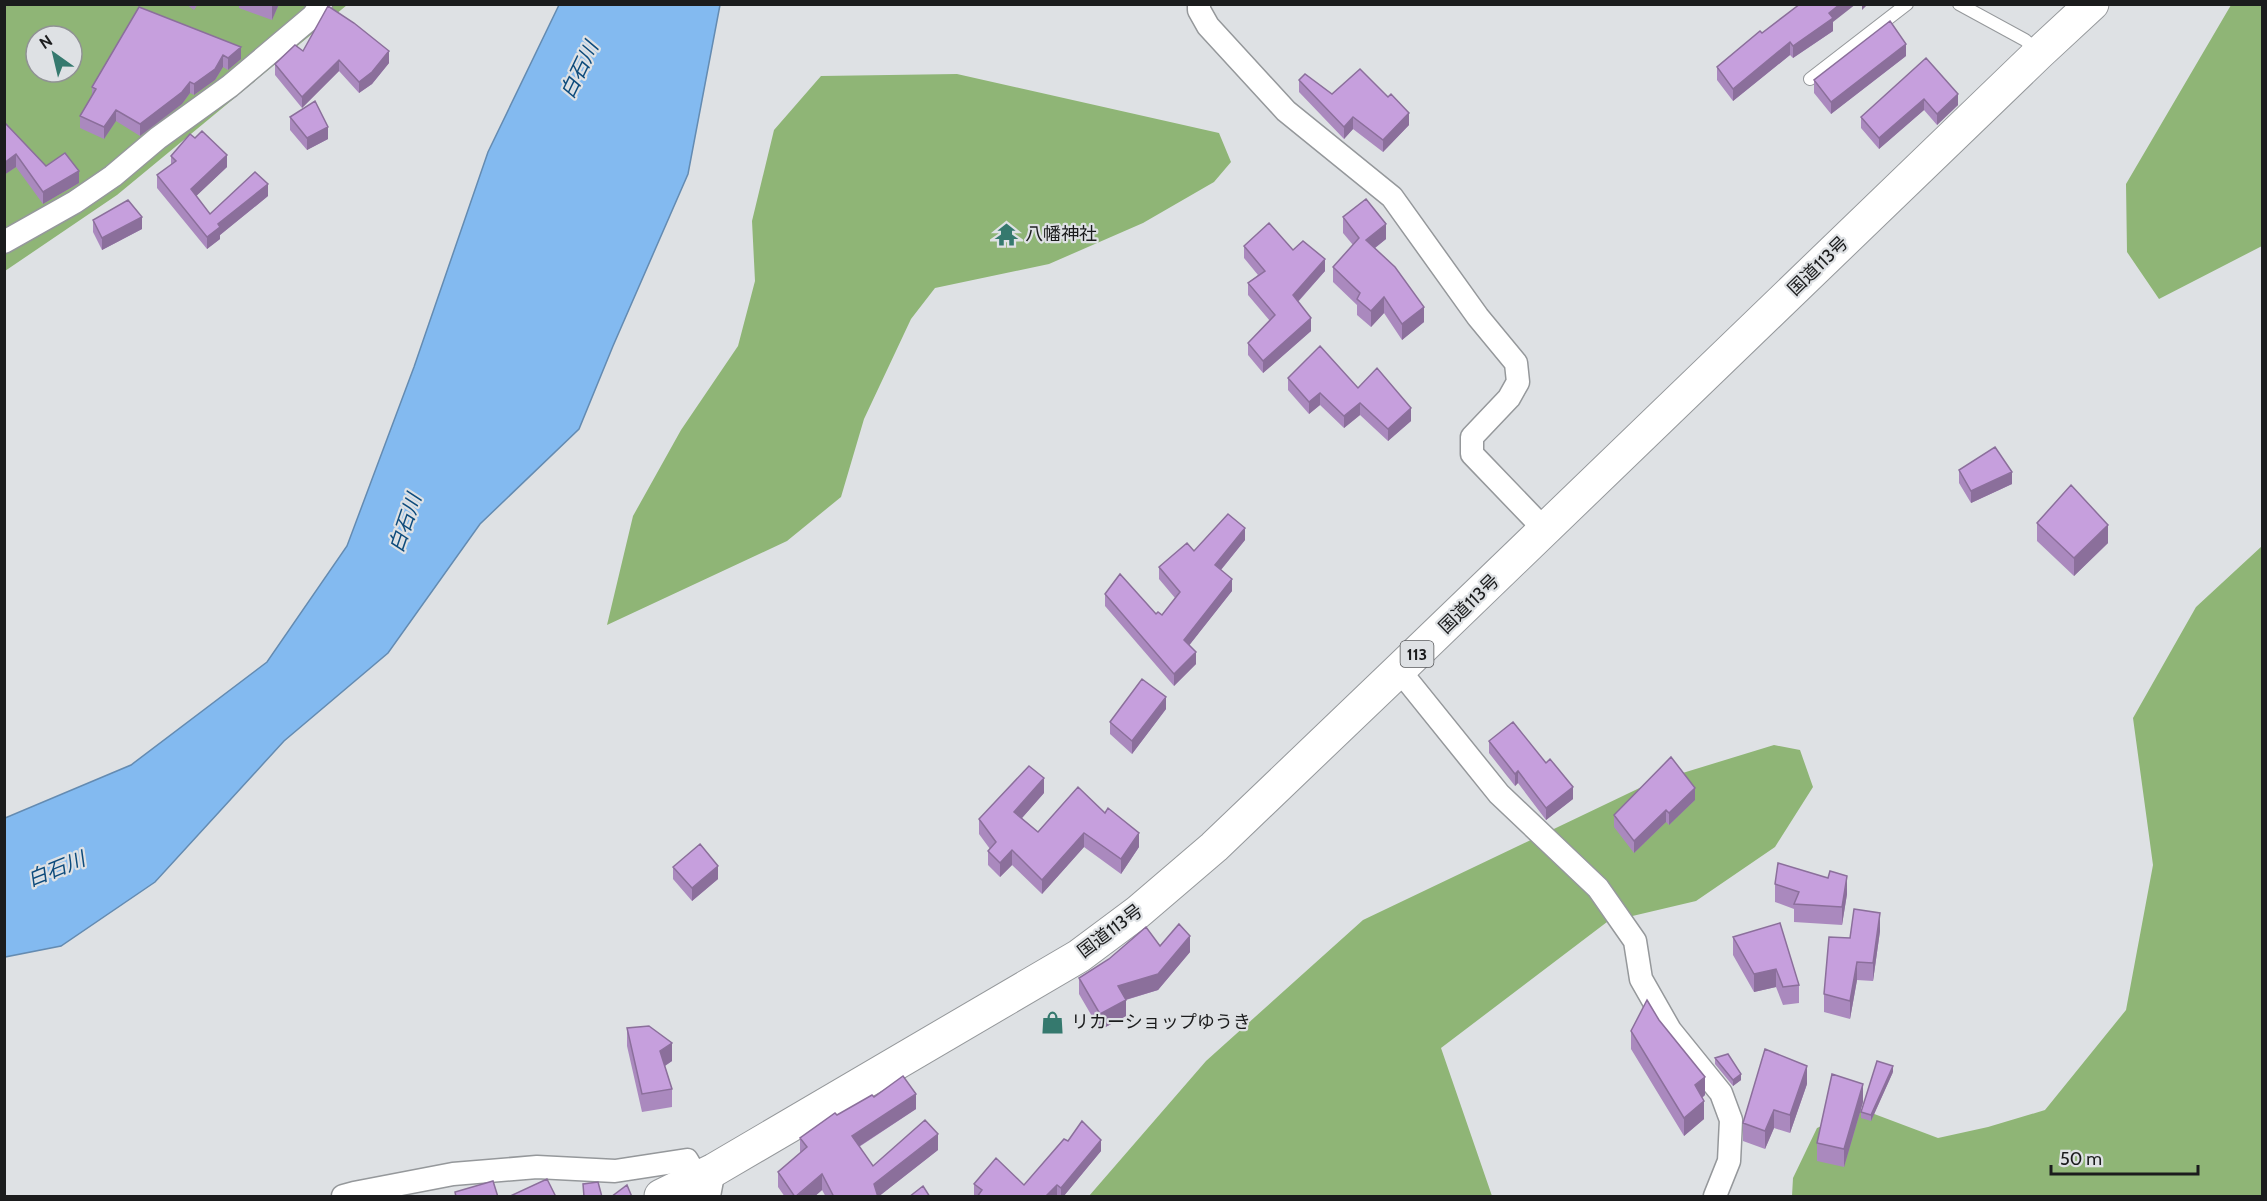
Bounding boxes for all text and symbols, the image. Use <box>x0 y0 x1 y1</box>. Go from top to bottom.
north arrow <box>24 24 84 84</box>
text: N <box>36 31 56 53</box>
water label: 白石川 <box>555 36 604 102</box>
temple icon: 八幡神社 <box>994 221 1020 247</box>
place label: 八幡神社 <box>1025 223 1097 245</box>
street label: 国道113号 <box>1783 232 1853 300</box>
water label: 白石川 <box>384 489 427 555</box>
street label: 国道113号 <box>1434 570 1504 638</box>
road number: 113 <box>1400 641 1434 667</box>
water label: 白石川 <box>24 846 90 891</box>
street label: 国道113号 <box>1073 900 1147 962</box>
shop icon: リカーショップゆうき <box>1040 1009 1066 1035</box>
place label: リカーショップゆうき <box>1071 1011 1251 1033</box>
scale bar <box>2051 1138 2198 1176</box>
text: 50 m <box>2060 1148 2102 1170</box>

